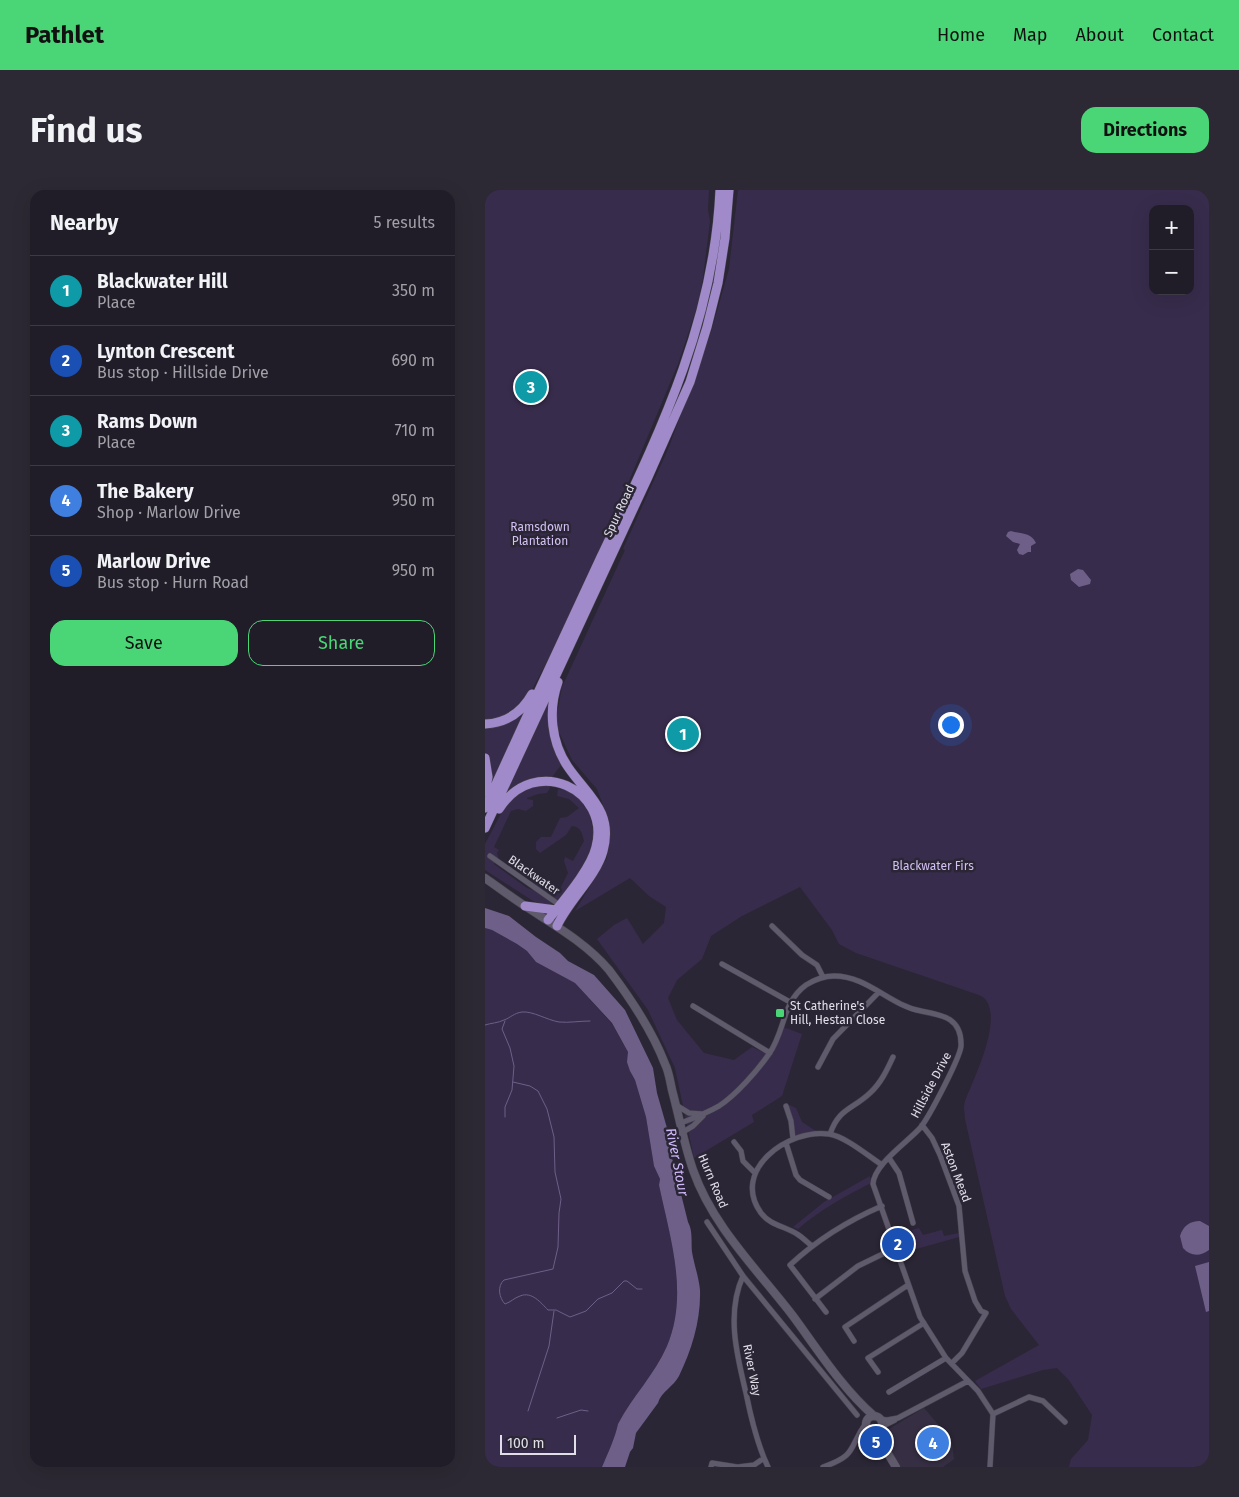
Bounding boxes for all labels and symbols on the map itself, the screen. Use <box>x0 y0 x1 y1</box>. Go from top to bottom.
pin: 3 <box>515 368 547 406</box>
street label: Spur Road <box>601 483 637 539</box>
park label: Ramsdown Plantation <box>510 520 570 548</box>
your location <box>938 712 964 738</box>
pin: 1 <box>667 715 699 753</box>
street label: Blackwater <box>506 852 563 898</box>
park label: Blackwater Firs <box>892 859 974 873</box>
place label: St Catherine's Hill, Hestan Close <box>790 999 885 1027</box>
marker: St Catherine's Hill, Hestan Close <box>774 1007 786 1019</box>
street label: Hillside Drive <box>908 1050 954 1120</box>
water label: River Stour <box>662 1127 692 1198</box>
street label: Aston Mead <box>938 1140 974 1204</box>
street label: Hurn Road <box>695 1152 731 1210</box>
pin: 2 <box>882 1225 914 1263</box>
street label: River Way <box>740 1343 764 1397</box>
pin: 5 <box>860 1423 892 1461</box>
pin: 4 <box>917 1424 949 1462</box>
scale bar <box>500 1432 576 1455</box>

